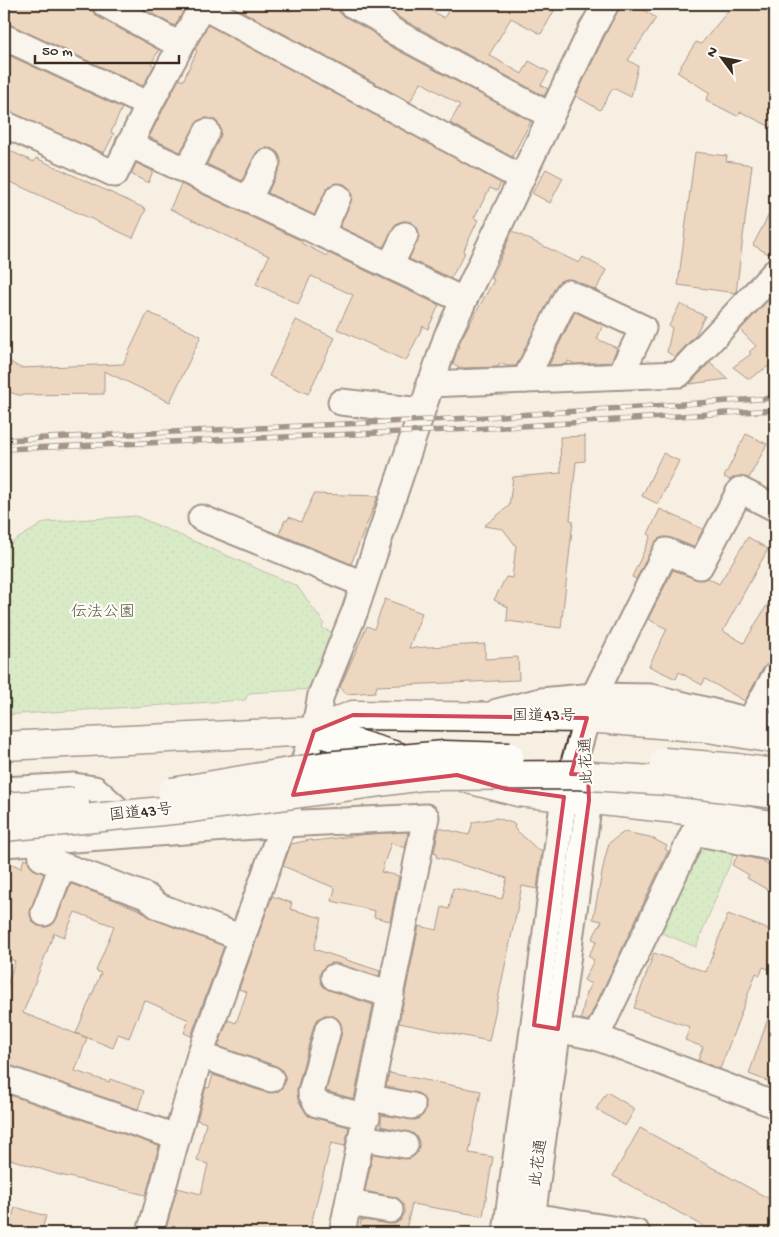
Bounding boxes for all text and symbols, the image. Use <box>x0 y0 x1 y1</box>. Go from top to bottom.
scale bar <box>35 32 179 64</box>
north arrow <box>696 32 746 82</box>
text: 50 m <box>42 43 73 61</box>
text: N <box>703 44 723 61</box>
park label: 伝法公園 <box>71 603 135 623</box>
street label: 国道43号 <box>512 707 576 727</box>
street label: 此花通 <box>577 737 598 785</box>
street label: 国道43号 <box>108 800 174 827</box>
street label: 此花通 <box>526 1138 553 1188</box>

